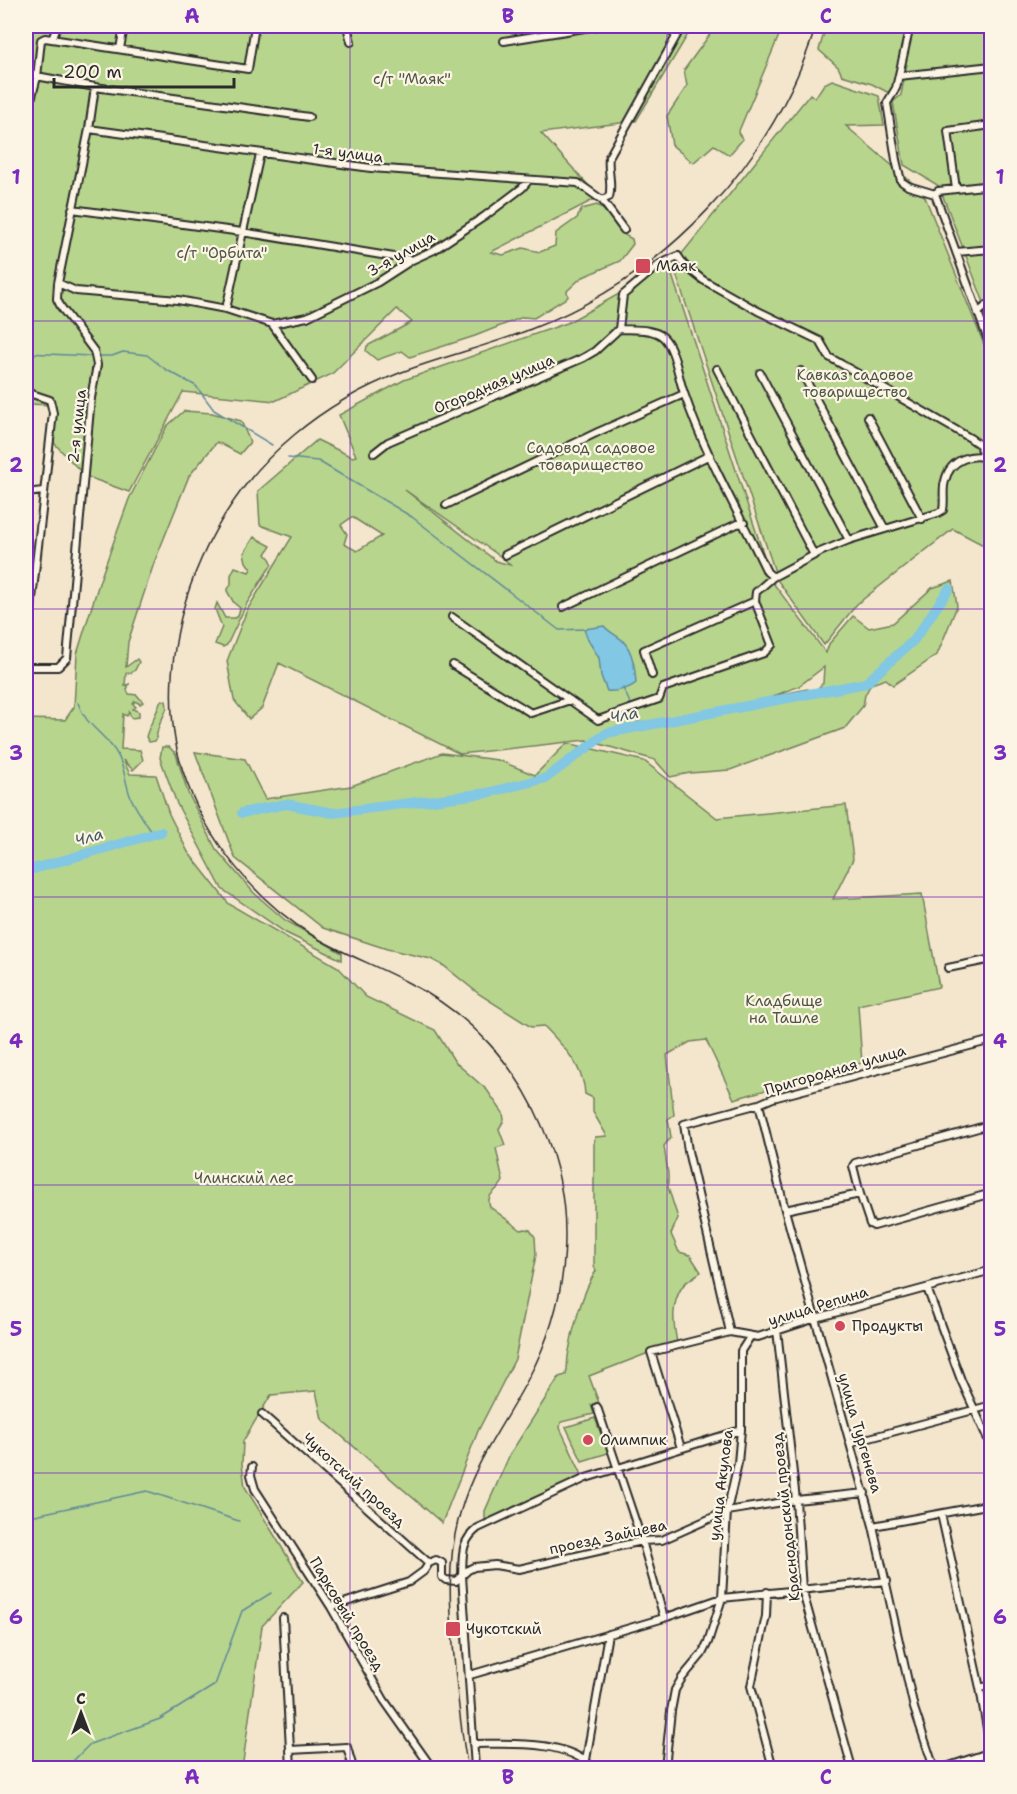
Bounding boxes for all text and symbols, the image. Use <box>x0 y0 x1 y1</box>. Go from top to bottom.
text: A <box>184 3 200 29</box>
text: B <box>502 3 514 29</box>
text: C <box>820 3 832 29</box>
scale bar <box>54 51 234 89</box>
text: 200 m <box>63 60 122 84</box>
park label: с/т "Маяк" <box>373 69 451 89</box>
street label: 1-я улица <box>312 139 385 167</box>
text: 1 <box>11 164 21 190</box>
text: 1 <box>995 164 1005 190</box>
street label: 3-я улица <box>363 226 439 281</box>
park label: с/т "Орбита" <box>177 243 267 263</box>
place label: Маяк <box>656 256 696 276</box>
marker: Маяк <box>634 257 652 275</box>
street label: Огородная улица <box>431 349 558 418</box>
park label: Кавказ садовое товарищество <box>796 365 914 402</box>
street label: 2-я улица <box>63 387 91 464</box>
park label: Садовод садовое товарищество <box>527 438 655 475</box>
text: 2 <box>9 452 23 478</box>
text: 2 <box>993 452 1007 478</box>
water label: Чла <box>608 702 640 728</box>
text: 3 <box>9 740 23 766</box>
text: 3 <box>993 740 1007 766</box>
water label: Чла <box>72 823 106 851</box>
park label: Кладбище на Ташле <box>745 991 823 1028</box>
text: 4 <box>9 1028 23 1054</box>
text: 4 <box>993 1028 1007 1054</box>
street label: Пригородная улица <box>762 1040 909 1100</box>
park label: Члинский лес <box>194 1168 294 1188</box>
street label: улица Репина <box>766 1281 871 1331</box>
text: 5 <box>10 1316 22 1342</box>
place label: Продукты <box>852 1316 923 1336</box>
text: 5 <box>994 1316 1006 1342</box>
marker: Продукты <box>833 1319 847 1333</box>
street label: улица Тургенева <box>833 1371 887 1496</box>
street label: улица Акулова <box>704 1427 738 1542</box>
street label: Чукотский проезд <box>298 1428 410 1532</box>
place label: Олимпик <box>600 1430 667 1450</box>
street label: Краснодонский проезд <box>767 1431 805 1602</box>
marker: Олимпик <box>581 1433 595 1447</box>
street label: проезд Зайцева <box>547 1515 669 1559</box>
street label: Парковый проезд <box>305 1553 389 1675</box>
text: 6 <box>9 1604 23 1630</box>
text: 6 <box>993 1604 1007 1630</box>
place label: Чукотский <box>466 1619 542 1639</box>
marker: Чукотский <box>444 1620 462 1638</box>
north arrow <box>51 1683 111 1743</box>
text: С <box>76 1688 86 1709</box>
text: A <box>184 1764 200 1790</box>
text: B <box>502 1764 514 1790</box>
text: C <box>820 1764 832 1790</box>

